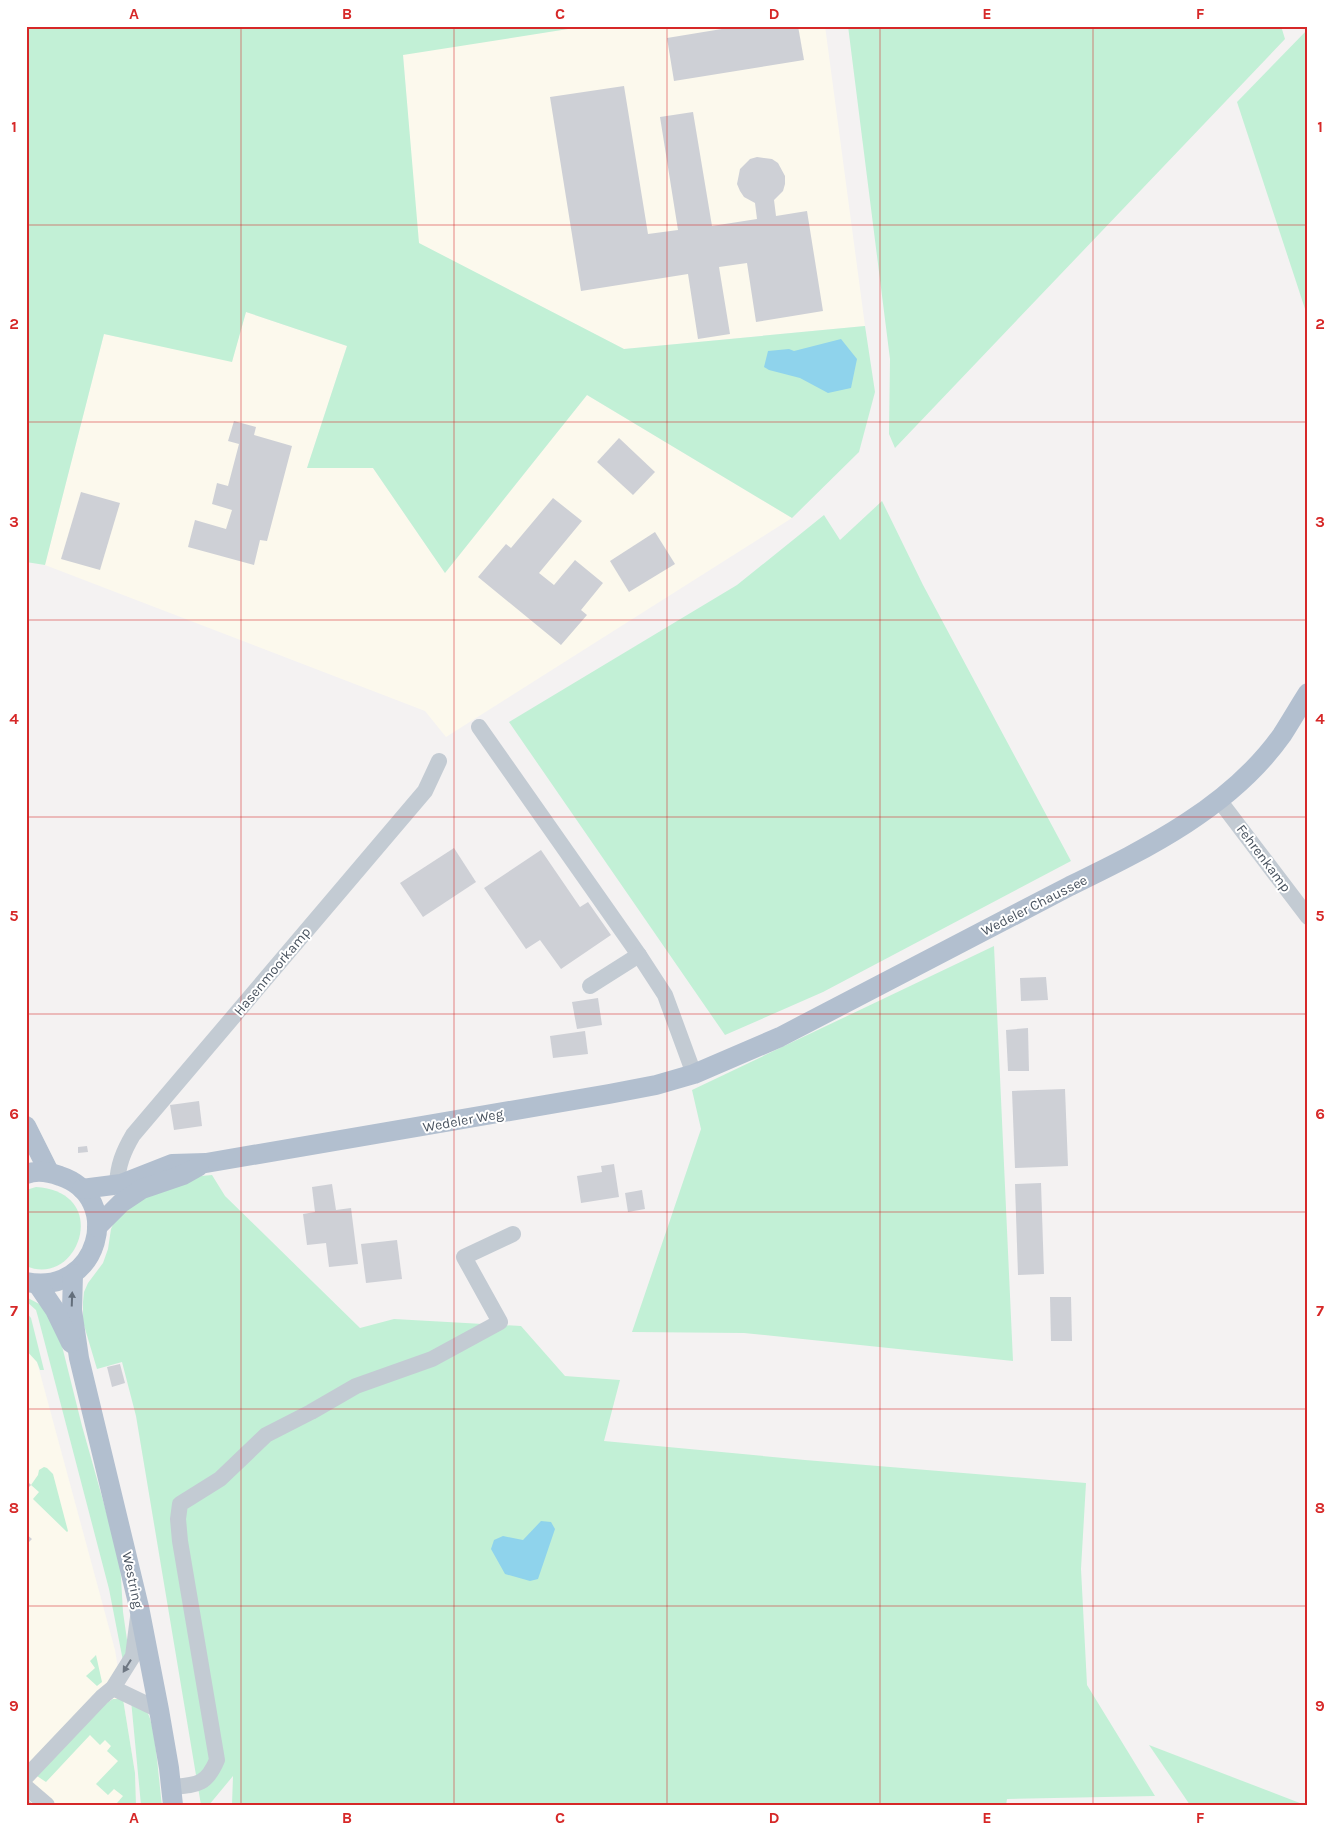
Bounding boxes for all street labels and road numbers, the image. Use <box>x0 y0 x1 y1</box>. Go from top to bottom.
street label: Fehrenkamp <box>1233 821 1295 895</box>
street label: Wedeler Chaussee <box>978 871 1090 939</box>
street label: Hasenmoorkamp <box>230 924 314 1019</box>
street label: Wedeler Weg <box>422 1105 505 1136</box>
street label: Westring <box>118 1550 147 1610</box>

